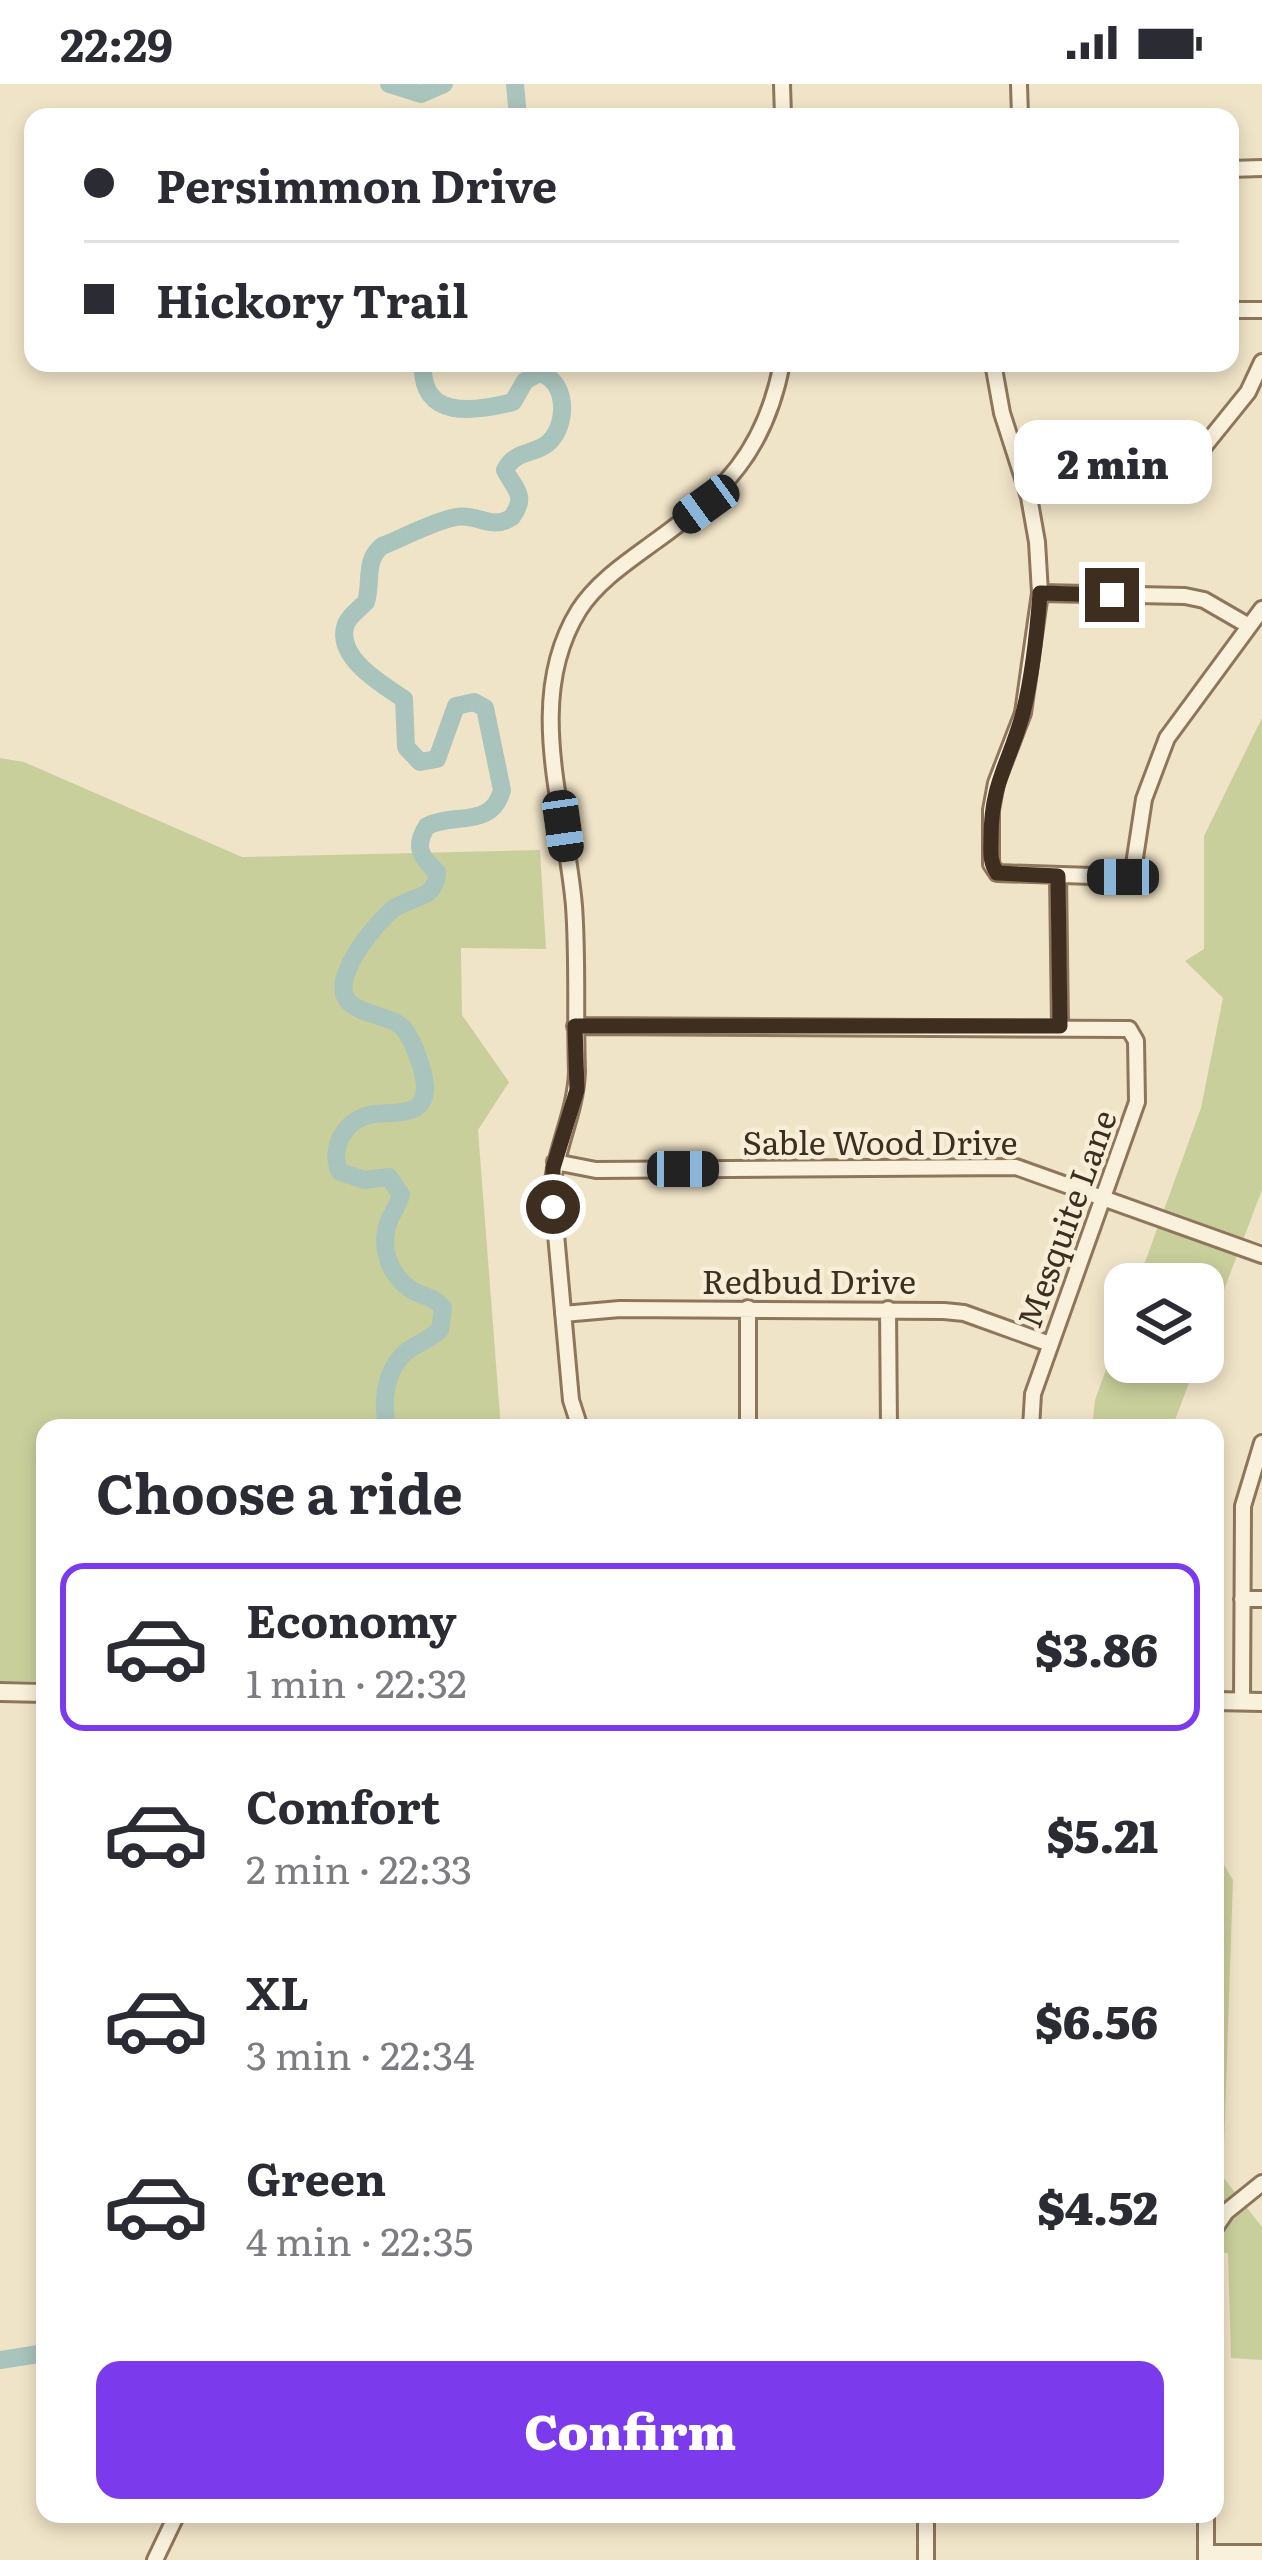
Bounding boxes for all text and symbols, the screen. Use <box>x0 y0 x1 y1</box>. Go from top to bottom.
text: 22:29 <box>60 9 173 76</box>
text: Persimmon Drive <box>156 150 557 217</box>
text: Hickory Trail <box>156 265 468 332</box>
callout: 2 min <box>1013 421 1211 505</box>
text: 2 min <box>1057 433 1169 491</box>
car <box>666 468 746 540</box>
route end <box>1085 568 1139 622</box>
car <box>540 788 586 864</box>
car <box>1087 859 1159 895</box>
street label: Mesquite Lane <box>1003 1102 1127 1334</box>
street label: Sable Wood Drive <box>742 1116 1018 1165</box>
car <box>647 1151 719 1187</box>
route start <box>526 1180 580 1234</box>
street label: Redbud Drive <box>702 1255 916 1304</box>
map controls <box>1104 1263 1224 1383</box>
button: layers <box>1104 1263 1224 1383</box>
text: Choose a ride <box>96 1450 463 1531</box>
text: Economy <box>246 1585 457 1652</box>
icon: car <box>102 1593 210 1701</box>
text: $3.86 <box>1035 1614 1158 1681</box>
text: 1 min · 22:32 <box>246 1652 467 1710</box>
text: Comfort <box>246 1771 440 1838</box>
icon: car <box>102 1779 210 1887</box>
text: $5.21 <box>1046 1800 1158 1867</box>
text: 2 min · 22:33 <box>246 1838 472 1896</box>
text: XL <box>246 1957 309 2024</box>
icon: car <box>102 1965 210 2073</box>
text: $6.56 <box>1035 1986 1158 2053</box>
text: 3 min · 22:34 <box>246 2024 475 2082</box>
text: Green <box>246 2143 386 2210</box>
icon: car <box>102 2151 210 2259</box>
text: $4.52 <box>1037 2172 1158 2239</box>
text: 4 min · 22:35 <box>246 2210 473 2268</box>
button: Confirm <box>96 2361 1164 2499</box>

